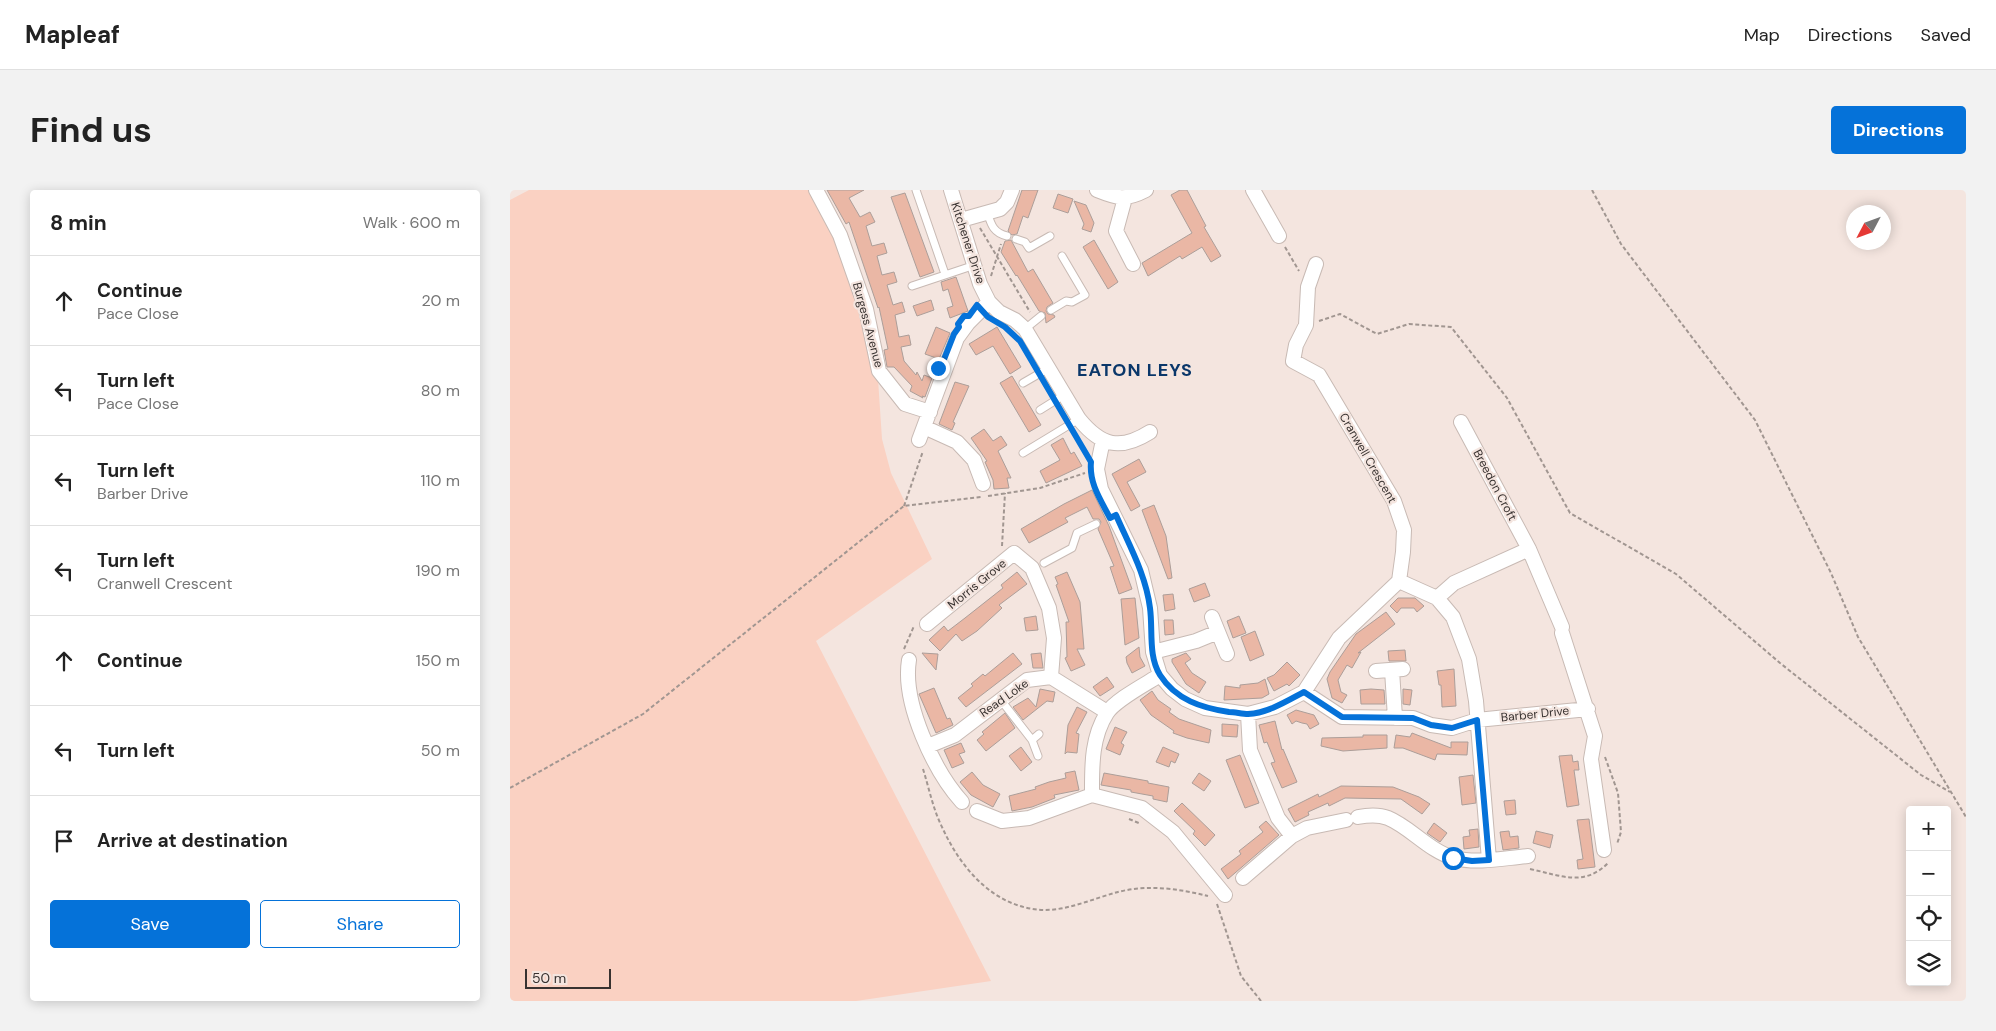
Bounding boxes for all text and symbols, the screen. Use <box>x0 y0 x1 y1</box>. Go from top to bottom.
text: Mapleaf <box>25 19 120 50</box>
text: Map <box>1744 23 1780 47</box>
text: Directions <box>1808 23 1893 47</box>
text: Saved <box>1921 23 1971 47</box>
button: Directions <box>1831 106 1966 154</box>
text: Find us <box>30 107 152 153</box>
street label: Kitchener Drive <box>947 200 989 286</box>
north arrow <box>1846 205 1891 250</box>
text: 8 min <box>50 209 107 237</box>
text: Walk · 600 m <box>363 212 460 233</box>
text: Continue <box>97 278 183 303</box>
street label: Burgess Avenue <box>849 281 887 370</box>
icon: ahead <box>50 287 78 315</box>
text: 20 m <box>421 290 460 311</box>
text: Pace Close <box>97 303 179 324</box>
route end <box>927 357 950 380</box>
district label: EATON LEYS <box>1077 358 1193 382</box>
text: Turn left <box>97 368 175 393</box>
icon: left <box>50 377 78 405</box>
text: 80 m <box>421 380 460 401</box>
text: Pace Close <box>97 393 179 414</box>
street label: Cranwell Crescent <box>1336 410 1400 506</box>
street label: Breedon Croft <box>1470 447 1521 524</box>
text: Turn left <box>97 458 175 483</box>
icon: left <box>50 467 78 495</box>
text: 110 m <box>421 470 460 491</box>
text: Barber Drive <box>97 483 188 504</box>
text: Turn left <box>97 548 175 573</box>
street label: Morris Grove <box>944 555 1010 613</box>
icon: left <box>50 557 78 585</box>
text: 190 m <box>416 560 460 581</box>
text: Cranwell Crescent <box>97 573 233 594</box>
icon: ahead <box>50 647 78 675</box>
text: Continue <box>97 648 183 673</box>
text: 150 m <box>416 650 460 671</box>
street label: Read Loke <box>976 675 1032 721</box>
street label: Barber Drive <box>1500 702 1570 726</box>
icon: left <box>50 737 78 765</box>
text: Turn left <box>97 738 175 763</box>
text: 50 m <box>421 740 460 761</box>
map controls <box>1906 806 1951 986</box>
button: + <box>1906 806 1951 851</box>
icon: arrive <box>50 827 78 855</box>
text: Arrive at destination <box>97 828 288 853</box>
route start <box>1442 847 1465 870</box>
button: − <box>1906 851 1951 896</box>
button: locate <box>1906 896 1951 941</box>
button: Save <box>50 900 250 948</box>
button: Share <box>260 900 460 948</box>
button: layers <box>1906 941 1951 986</box>
scale bar <box>525 966 611 989</box>
text: 50 m <box>532 969 566 987</box>

